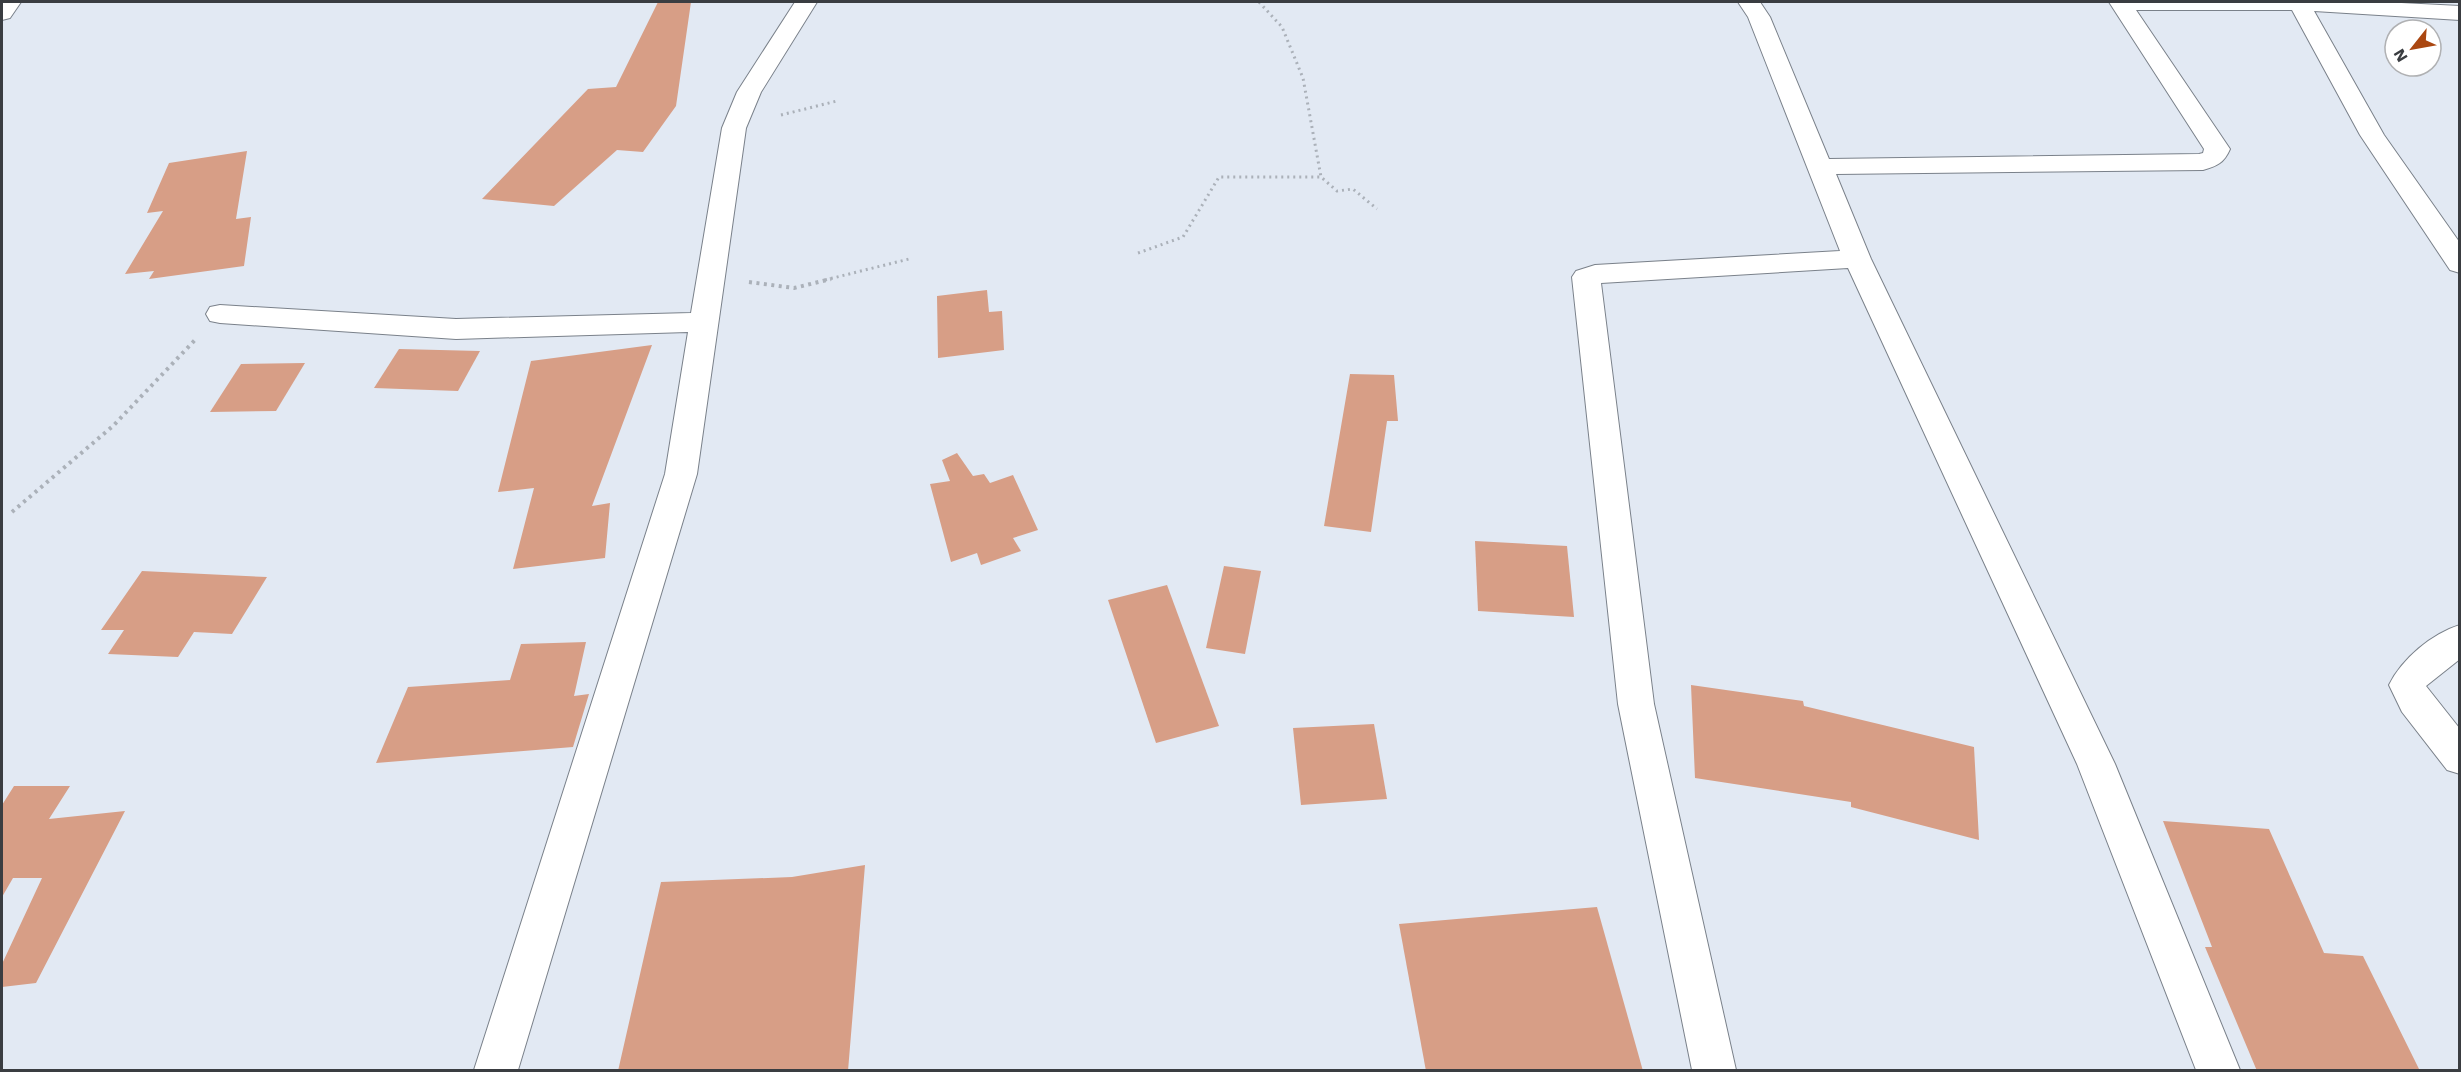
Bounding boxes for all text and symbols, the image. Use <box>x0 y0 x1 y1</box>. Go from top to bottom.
north arrow <box>2383 18 2443 78</box>
text: N <box>2389 45 2412 65</box>

